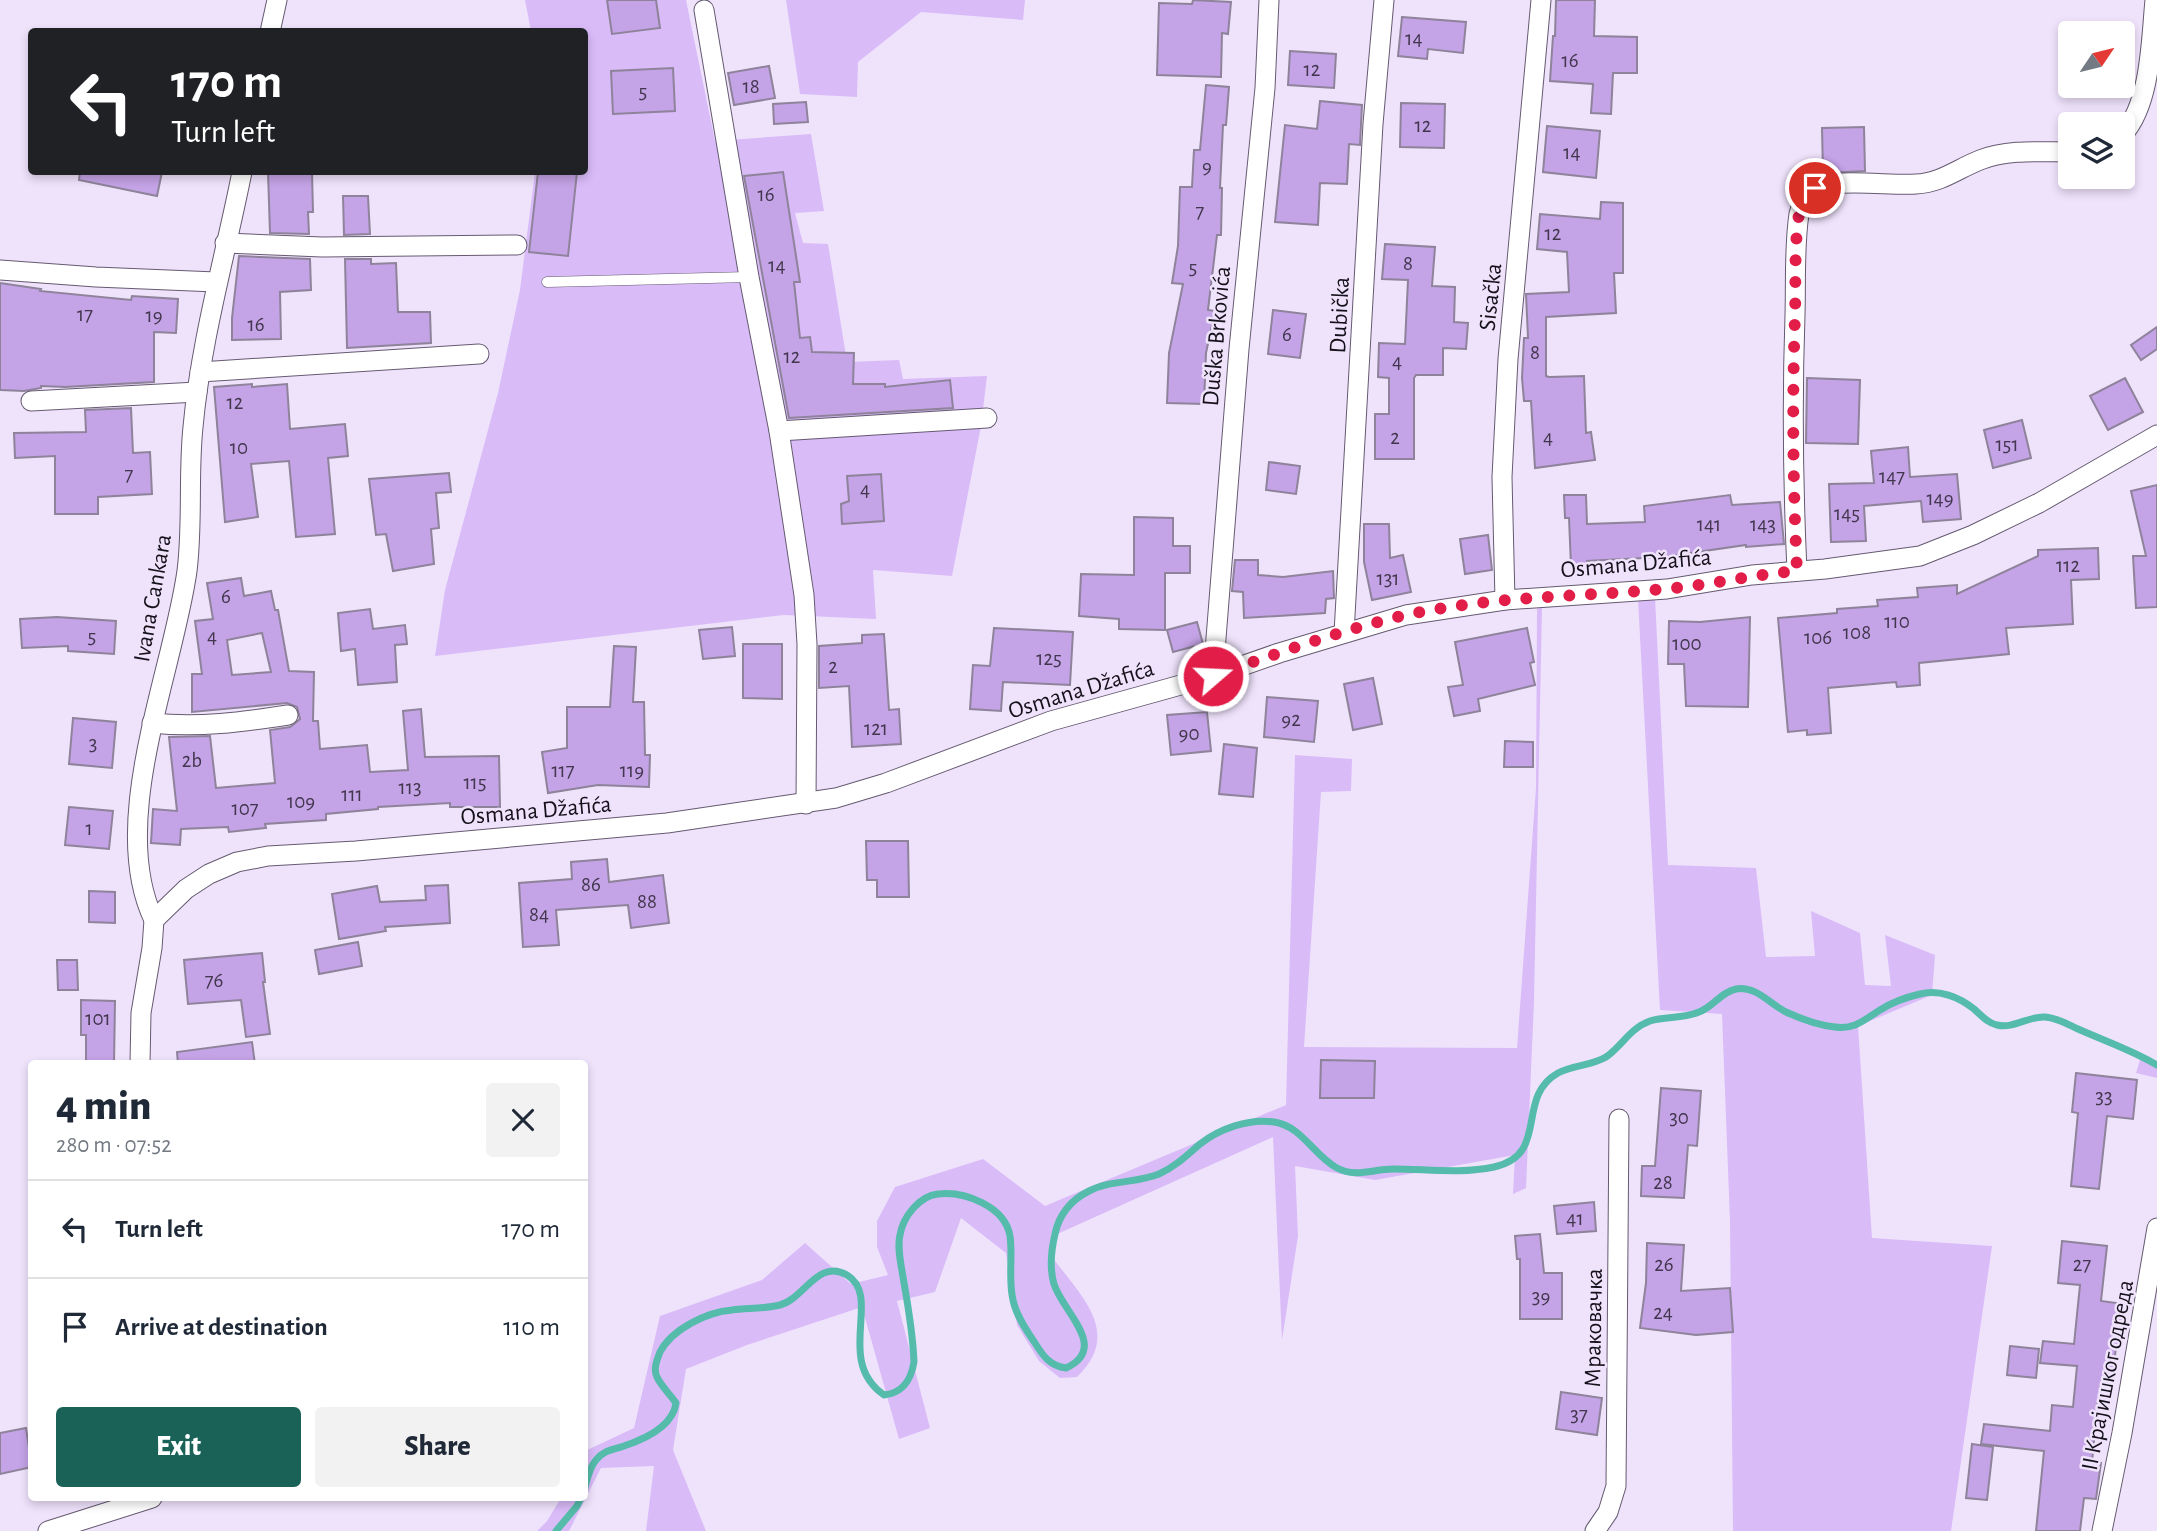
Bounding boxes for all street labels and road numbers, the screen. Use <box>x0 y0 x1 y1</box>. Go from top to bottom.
street label: Sisačka <box>1476 262 1506 332</box>
street label: Duška Brkovića <box>1199 265 1235 407</box>
street label: Dubička <box>1326 276 1354 354</box>
street label: Ivana Cankara <box>130 532 176 664</box>
street label: Osmana Džafića <box>1560 545 1712 583</box>
street label: Osmana Džafića <box>1005 656 1157 724</box>
street label: Osmana Džafića <box>460 792 612 830</box>
street label: Мраковачка <box>1581 1268 1607 1388</box>
street label: II Крајишког одреда <box>2078 1278 2138 1472</box>

